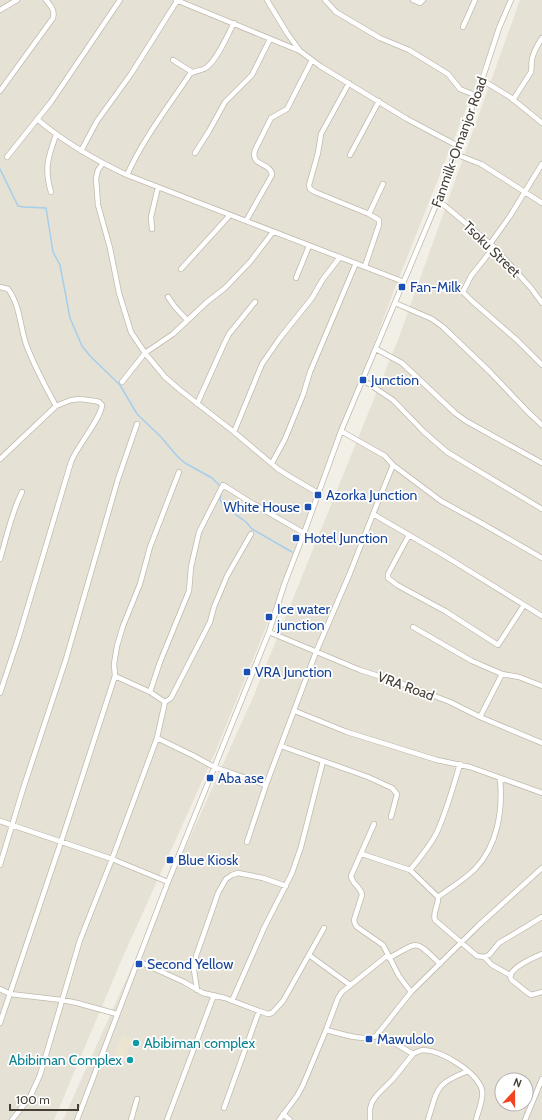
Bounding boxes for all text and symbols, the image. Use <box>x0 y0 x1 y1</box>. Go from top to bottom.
street label: Fanmilk-Omanjor Road <box>427 74 491 210</box>
street label: Tsoku Street <box>460 217 525 281</box>
place label: Fan-Milk <box>410 278 462 296</box>
marker: Fan-Milk <box>397 282 407 292</box>
place label: Junction <box>370 371 419 389</box>
marker: Junction <box>358 375 368 385</box>
place label: Azorka Junction <box>326 486 418 504</box>
marker: Azorka Junction <box>313 490 323 500</box>
place label: White House <box>224 498 300 516</box>
marker: White House <box>303 502 313 512</box>
place label: Hotel Junction <box>304 529 388 547</box>
marker: Hotel Junction <box>291 533 301 543</box>
place label: Ice water junction <box>276 600 330 634</box>
marker: Ice water junction <box>264 612 274 622</box>
place label: VRA Junction <box>255 663 332 681</box>
marker: VRA Junction <box>242 667 252 677</box>
street label: VRA Road <box>375 667 437 705</box>
place label: Aba ase <box>218 769 264 787</box>
marker: Aba ase <box>205 773 215 783</box>
place label: Blue Kiosk <box>178 851 239 869</box>
marker: Blue Kiosk <box>165 855 175 865</box>
place label: Second Yellow <box>147 955 233 973</box>
marker: Second Yellow <box>134 959 144 969</box>
place label: Mawulolo <box>377 1030 434 1048</box>
place label: Abibiman complex <box>144 1034 255 1052</box>
marker: Mawulolo <box>364 1034 374 1044</box>
marker: Abibiman complex <box>131 1038 141 1048</box>
place label: Abibiman Complex <box>9 1051 122 1069</box>
marker: Abibiman Complex <box>125 1055 135 1065</box>
north arrow <box>494 1072 534 1112</box>
text: N <box>511 1075 524 1091</box>
scale bar <box>10 1086 78 1112</box>
text: 100 m <box>16 1092 50 1107</box>

